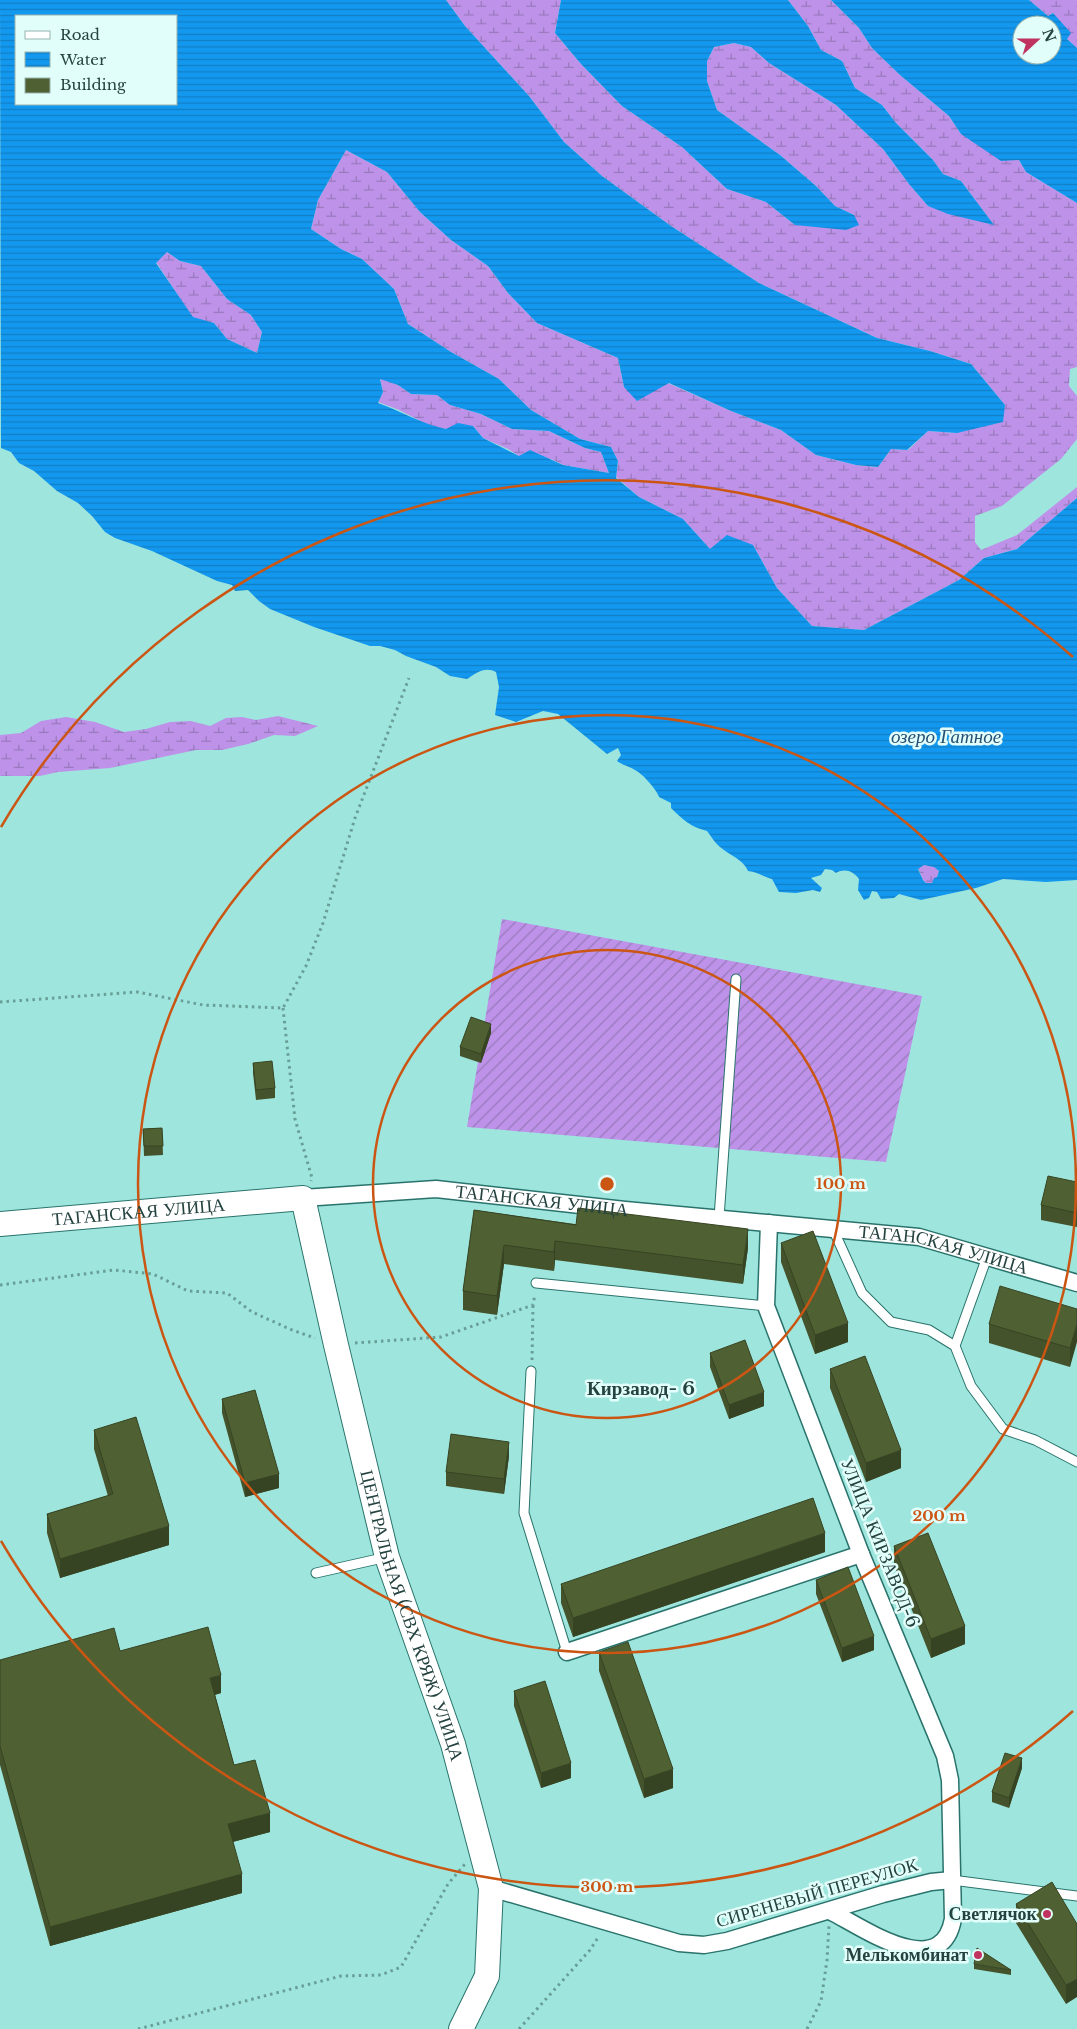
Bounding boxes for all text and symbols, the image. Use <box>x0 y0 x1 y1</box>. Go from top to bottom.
legend <box>15 15 178 105</box>
north arrow <box>1012 15 1062 65</box>
text: Road <box>60 25 100 44</box>
text: N <box>1038 26 1060 45</box>
text: Water <box>59 50 107 69</box>
text: Building <box>60 75 127 94</box>
water label: озеро Гатное <box>891 725 1001 748</box>
text: 100 m <box>816 1174 866 1193</box>
centre of rings <box>598 1175 616 1193</box>
street label: ТАГАНСКАЯ УЛИЦА <box>455 1180 630 1221</box>
street label: ТАГАНСКАЯ УЛИЦА <box>51 1194 226 1231</box>
street label: ТАГАНСКАЯ УЛИЦА <box>858 1221 1031 1279</box>
district label: Кирзавод- 6 <box>587 1377 695 1400</box>
street label: УЛИЦА КИРЗАВОД-6 <box>836 1455 924 1631</box>
street label: ЦЕНТРАЛЬНАЯ (СВХ КРЯЖ) УЛИЦА <box>355 1468 468 1763</box>
text: 200 m <box>913 1506 966 1525</box>
street label: СИРЕНЕВЫЙ ПЕРЕУЛОК <box>714 1853 921 1932</box>
text: 300 m <box>581 1877 634 1896</box>
place label: Светлячок <box>949 1903 1038 1925</box>
marker: Светлячок <box>1041 1908 1053 1920</box>
place label: Мелькомбинат <box>845 1944 968 1966</box>
marker: Мелькомбинат <box>972 1949 984 1961</box>

